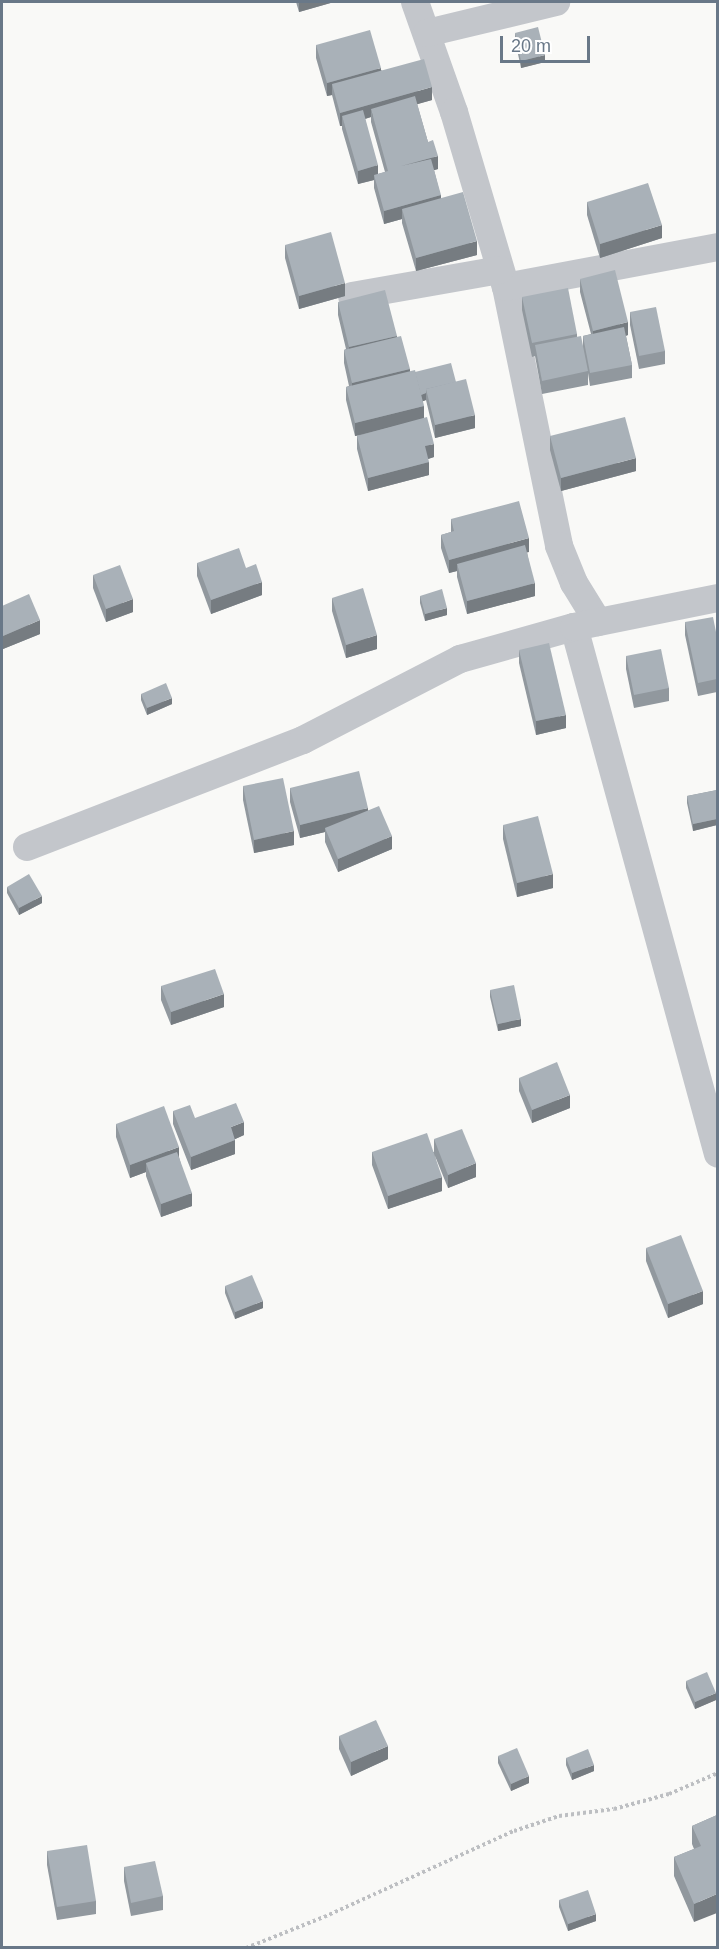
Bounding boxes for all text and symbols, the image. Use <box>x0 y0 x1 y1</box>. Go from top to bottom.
scale bar <box>503 24 593 62</box>
text: 20 m <box>511 36 551 56</box>

